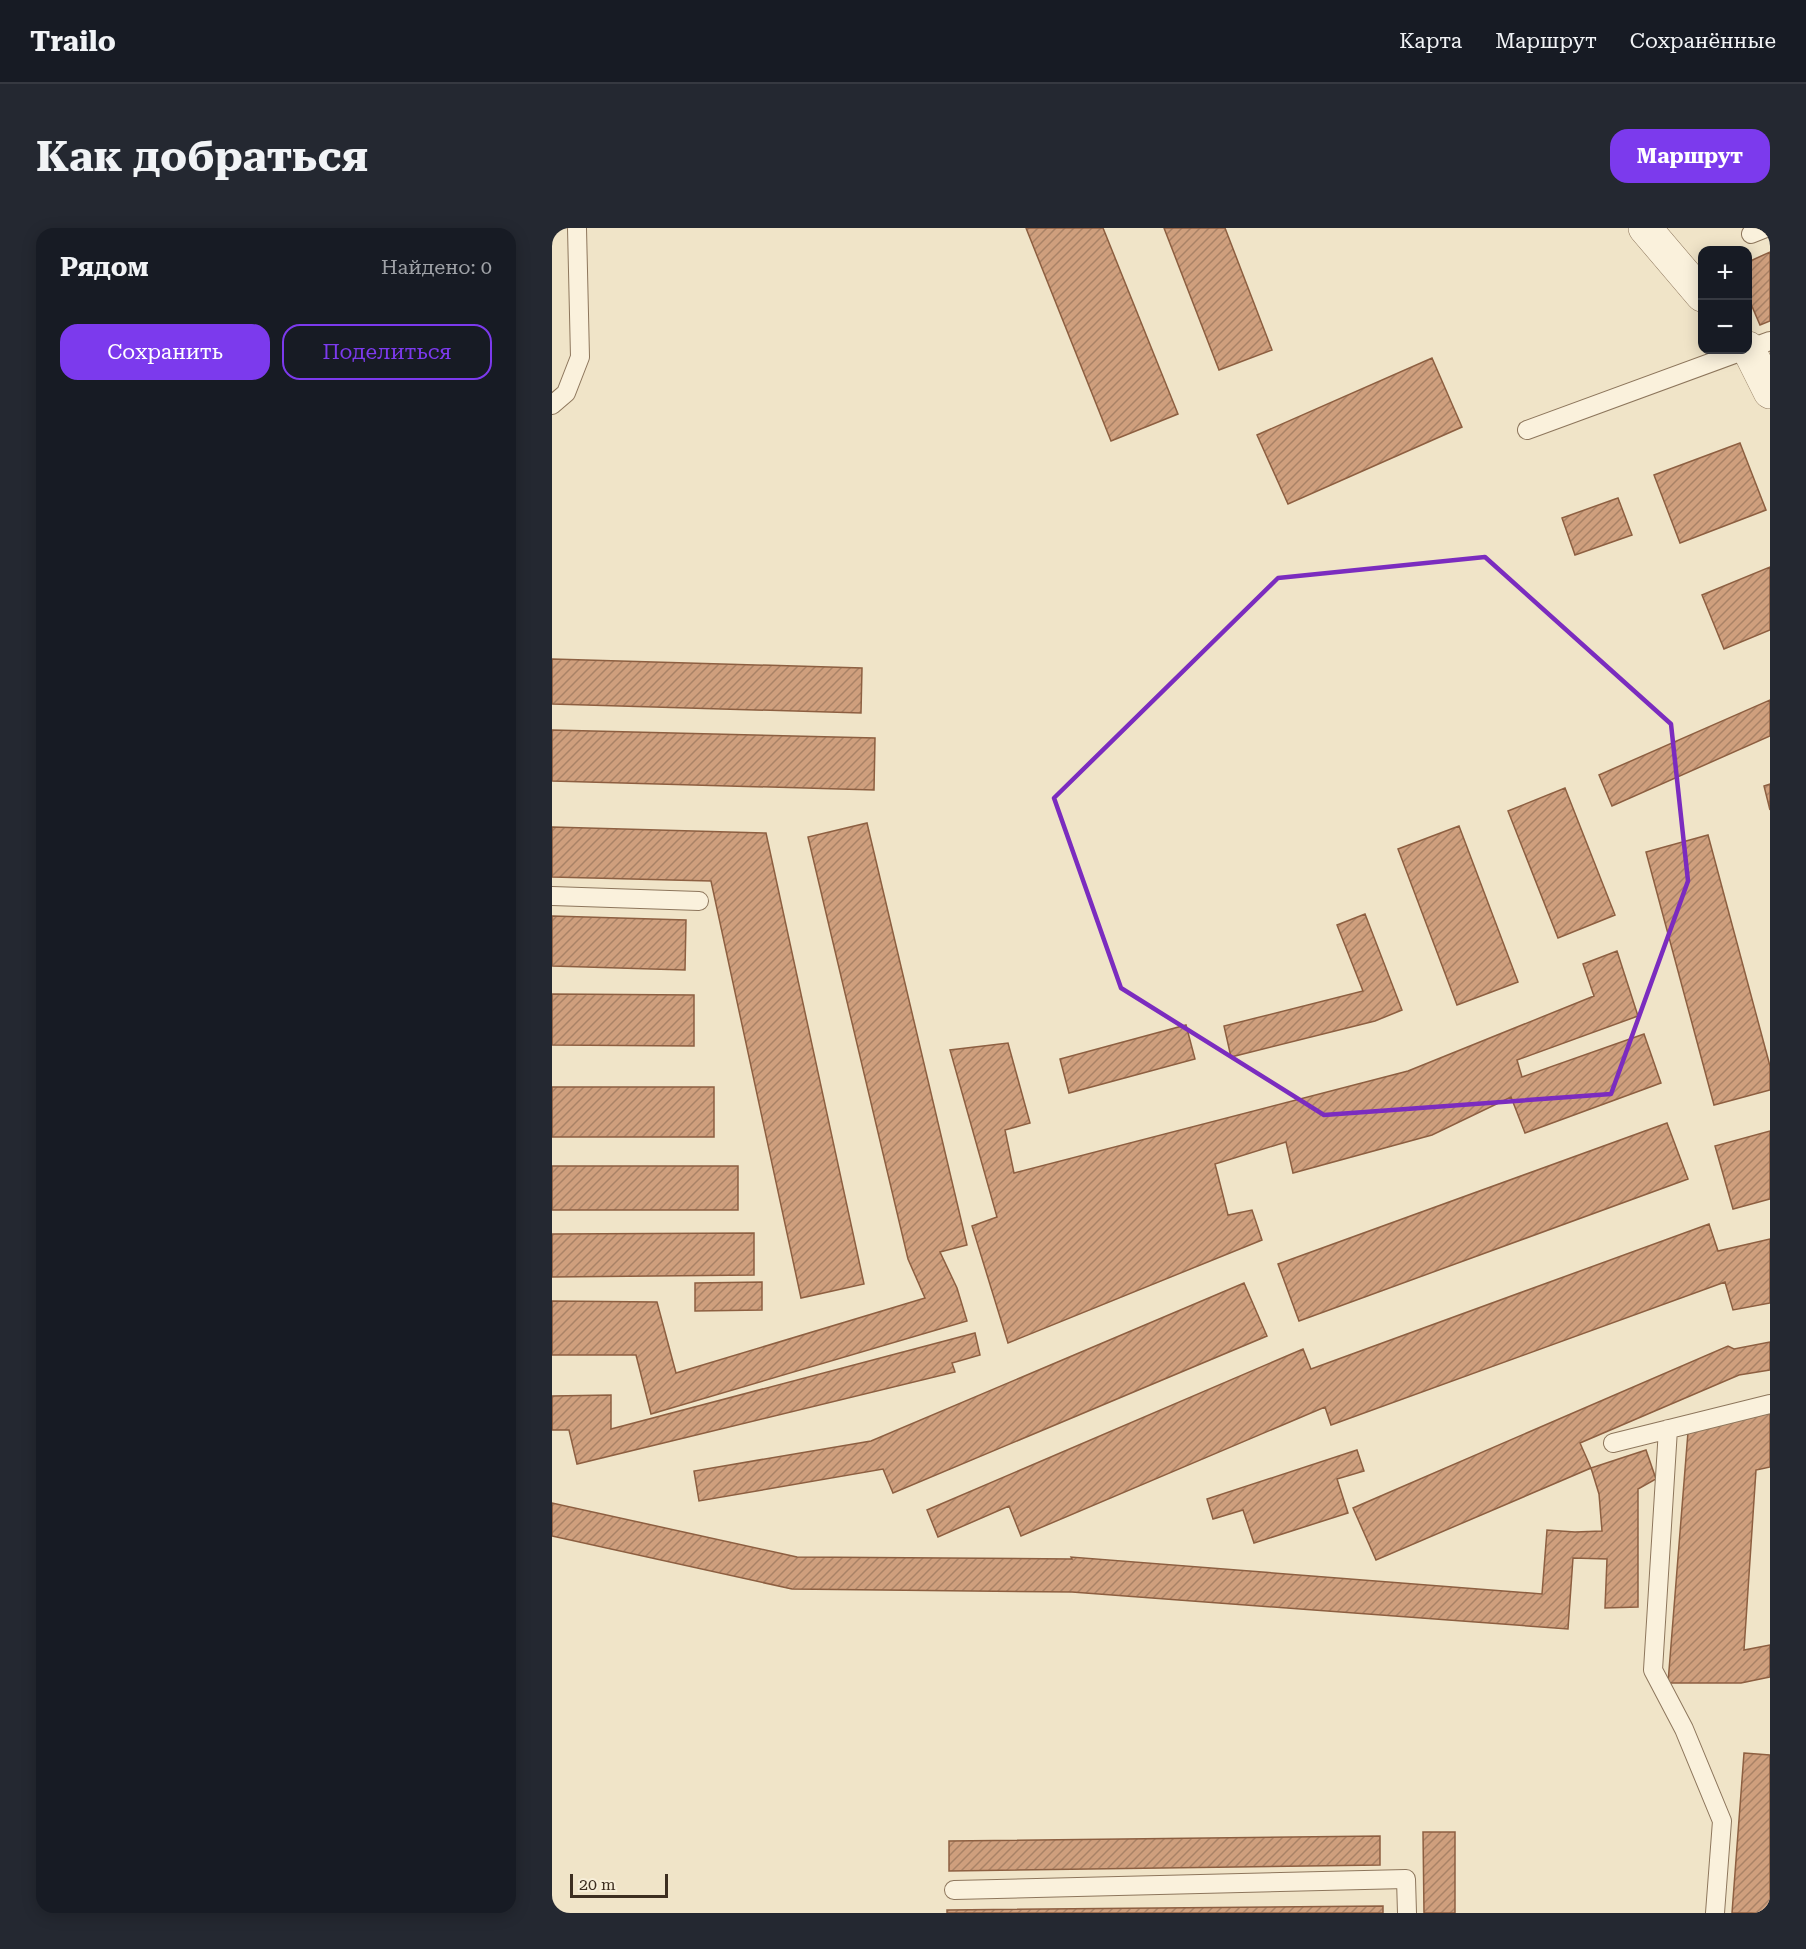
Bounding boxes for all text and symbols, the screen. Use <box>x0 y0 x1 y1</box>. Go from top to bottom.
text: Trailo <box>30 25 116 58</box>
text: Карта <box>1399 29 1462 53</box>
text: Маршрут <box>1495 29 1597 53</box>
text: Сохранённые <box>1630 29 1776 53</box>
button: Маршрут <box>1610 129 1770 183</box>
text: Как добраться <box>36 132 368 181</box>
map controls <box>1698 246 1752 354</box>
button: + <box>1698 246 1752 300</box>
text: Рядом <box>60 252 149 282</box>
text: Найдено: 0 <box>381 255 492 279</box>
button: − <box>1698 300 1752 354</box>
button: Сохранить <box>60 324 270 380</box>
button: Поделиться <box>282 324 492 380</box>
scale bar <box>570 1871 668 1898</box>
text: 20 m <box>579 1875 616 1894</box>

